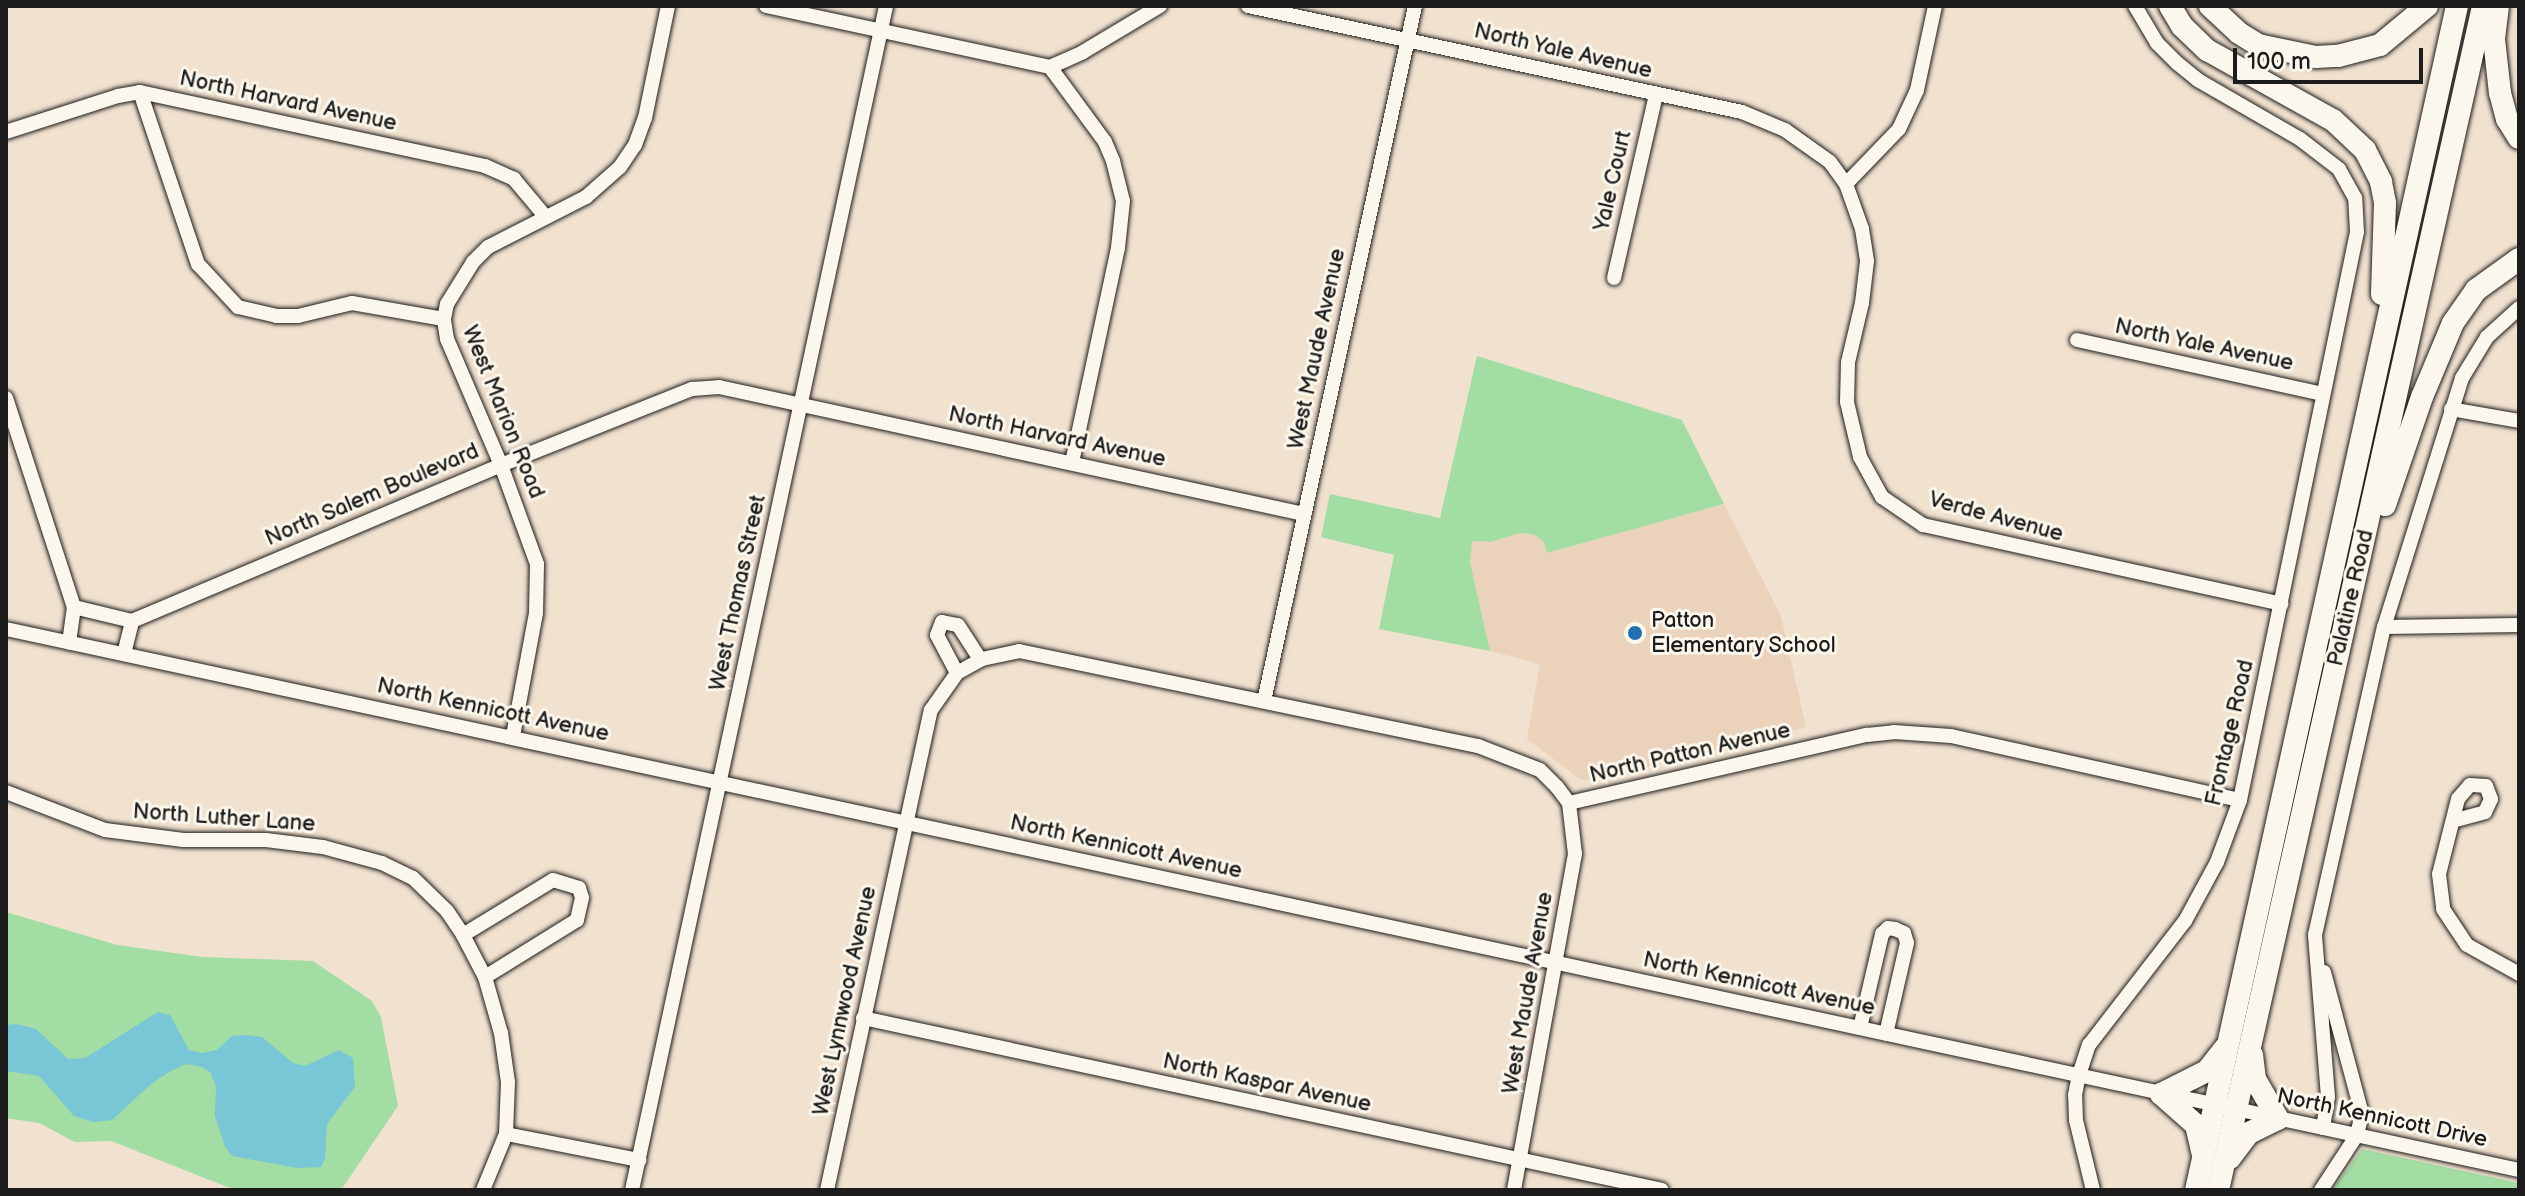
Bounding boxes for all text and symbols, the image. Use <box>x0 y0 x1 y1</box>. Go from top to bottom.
street label: North Yale Avenue <box>1471 18 1655 84</box>
scale bar <box>2237 32 2427 82</box>
text: 100 m <box>2247 47 2311 76</box>
street label: North Harvard Avenue <box>177 65 399 137</box>
street label: Yale Court <box>1589 128 1637 234</box>
street label: West Maude Avenue <box>1283 246 1351 452</box>
street label: North Yale Avenue <box>2112 313 2296 377</box>
street label: West Marion Road <box>456 322 550 502</box>
street label: North Harvard Avenue <box>946 401 1168 473</box>
street label: North Salem Boulevard <box>261 438 483 552</box>
street label: Verde Avenue <box>1926 486 2066 548</box>
street label: West Thomas Street <box>704 492 772 694</box>
street label: Palatine Road <box>2322 527 2380 669</box>
place label: Patton Elementary School <box>1651 607 1837 658</box>
marker: Patton Elementary School <box>1626 624 1644 642</box>
street label: Frontage Road <box>2200 657 2260 809</box>
street label: North Kennicott Avenue <box>375 673 611 747</box>
street label: North Patton Avenue <box>1587 717 1793 789</box>
street label: North Luther Lane <box>132 798 316 838</box>
street label: North Kennicott Avenue <box>1008 810 1244 884</box>
street label: West Lynnwood Avenue <box>808 884 882 1118</box>
street label: West Maude Avenue <box>1497 890 1559 1096</box>
street label: North Kennicott Avenue <box>1641 947 1877 1021</box>
street label: North Kaspar Avenue <box>1160 1048 1374 1118</box>
street label: North Kennicott Drive <box>2275 1083 2489 1153</box>

